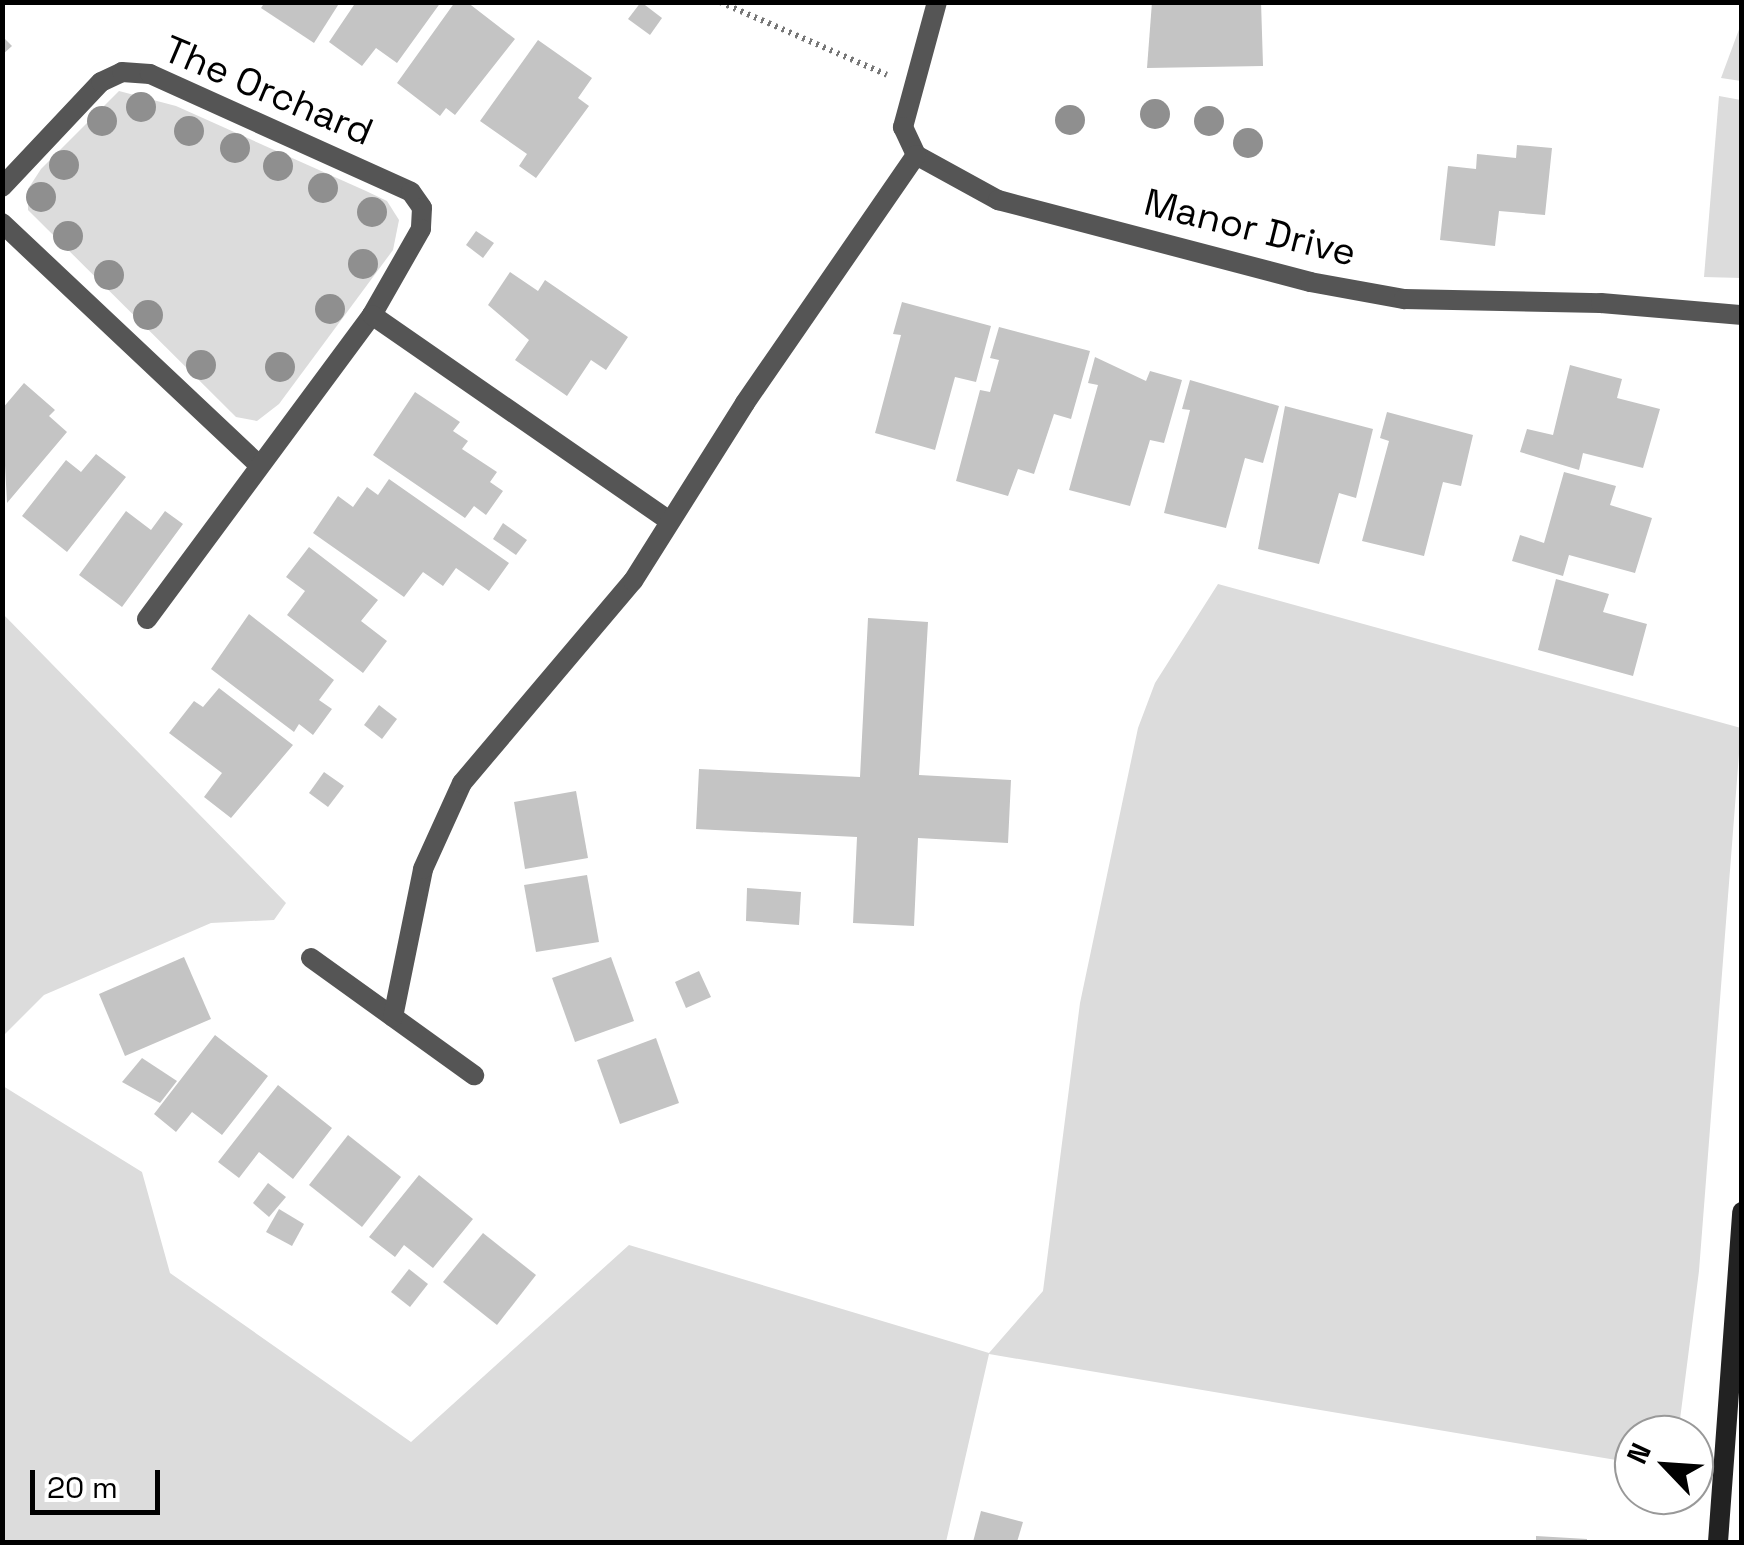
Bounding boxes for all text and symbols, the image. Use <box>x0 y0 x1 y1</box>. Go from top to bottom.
street label: The Orchard <box>156 26 380 156</box>
street label: Manor Drive <box>1139 180 1361 276</box>
north arrow <box>1614 1415 1714 1515</box>
text: N <box>1618 1437 1659 1469</box>
scale bar <box>35 1450 165 1512</box>
text: 20 m <box>47 1468 118 1507</box>

